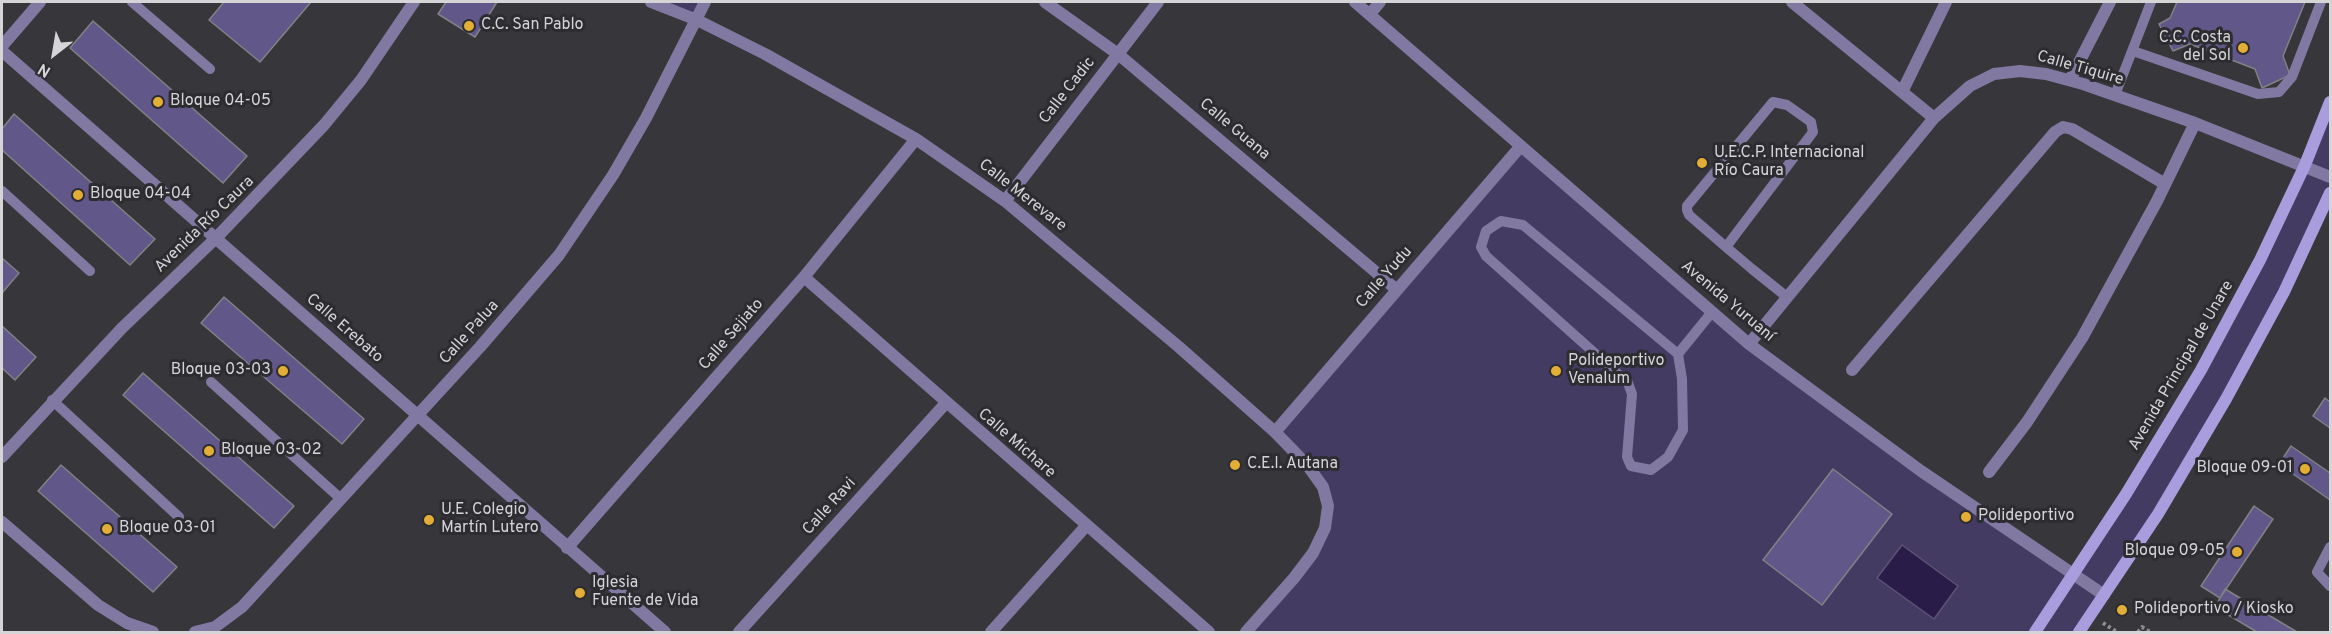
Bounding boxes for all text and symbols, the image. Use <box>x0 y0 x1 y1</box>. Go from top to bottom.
place label: C.C. San Pablo <box>481 16 584 36</box>
marker: C.C. San Pablo <box>462 19 476 33</box>
north arrow <box>24 24 84 84</box>
place label: C.C. Costa del Sol <box>2159 29 2231 67</box>
marker: C.C. Costa del Sol <box>2236 41 2250 55</box>
street label: Calle Tiquire <box>2034 47 2126 91</box>
street label: Calle Cadic <box>1036 54 1100 128</box>
text: N <box>35 58 55 81</box>
place label: Bloque 04-05 <box>170 92 271 112</box>
marker: Bloque 04-05 <box>151 95 165 109</box>
street label: Calle Guana <box>1195 95 1273 165</box>
place label: U.E.C.P. Internacional Río Caura <box>1714 144 1864 182</box>
street label: Calle Merevare <box>974 156 1070 236</box>
marker: U.E.C.P. Internacional Río Caura <box>1695 156 1709 170</box>
street label: Avenida Río Caura <box>151 173 259 277</box>
place label: Bloque 04-04 <box>90 185 191 205</box>
marker: Bloque 04-04 <box>71 188 85 202</box>
street label: Calle Yudu <box>1353 243 1417 313</box>
street label: Avenida Yuruaní <box>1676 257 1778 347</box>
street label: Avenida Principal de Unare <box>2125 278 2239 454</box>
street label: Calle Erebato <box>302 290 386 368</box>
street label: Calle Sejiato <box>696 295 768 375</box>
street label: Calle Palua <box>436 297 504 369</box>
place label: Polideportivo Venalum <box>1568 352 1665 390</box>
place label: Bloque 03-03 <box>171 361 271 381</box>
marker: Bloque 03-03 <box>276 364 290 378</box>
marker: Polideportivo Venalum <box>1549 364 1563 378</box>
street label: Calle Michare <box>973 405 1059 483</box>
place label: Bloque 03-02 <box>221 441 321 461</box>
marker: Bloque 03-02 <box>202 444 216 458</box>
place label: C.E.I. Autana <box>1247 455 1338 475</box>
marker: C.E.I. Autana <box>1228 458 1242 472</box>
place label: Bloque 09-01 <box>2196 459 2293 479</box>
marker: Bloque 09-01 <box>2298 462 2312 476</box>
street label: Calle Ravi <box>799 474 861 540</box>
place label: U.E. Colegio Martín Lutero <box>441 501 539 539</box>
place label: Polideportivo <box>1978 507 2075 527</box>
marker: Polideportivo <box>1959 510 1973 524</box>
marker: U.E. Colegio Martín Lutero <box>422 513 436 527</box>
place label: Bloque 03-01 <box>119 519 216 539</box>
marker: Bloque 03-01 <box>100 522 114 536</box>
place label: Bloque 09-05 <box>2124 542 2225 562</box>
marker: Bloque 09-05 <box>2230 545 2244 559</box>
place label: Iglesia Fuente de Vida <box>592 574 698 612</box>
marker: Iglesia Fuente de Vida <box>573 586 587 600</box>
place label: Polideportivo / Kiosko <box>2134 600 2294 620</box>
marker: Polideportivo / Kiosko <box>2115 603 2129 617</box>

